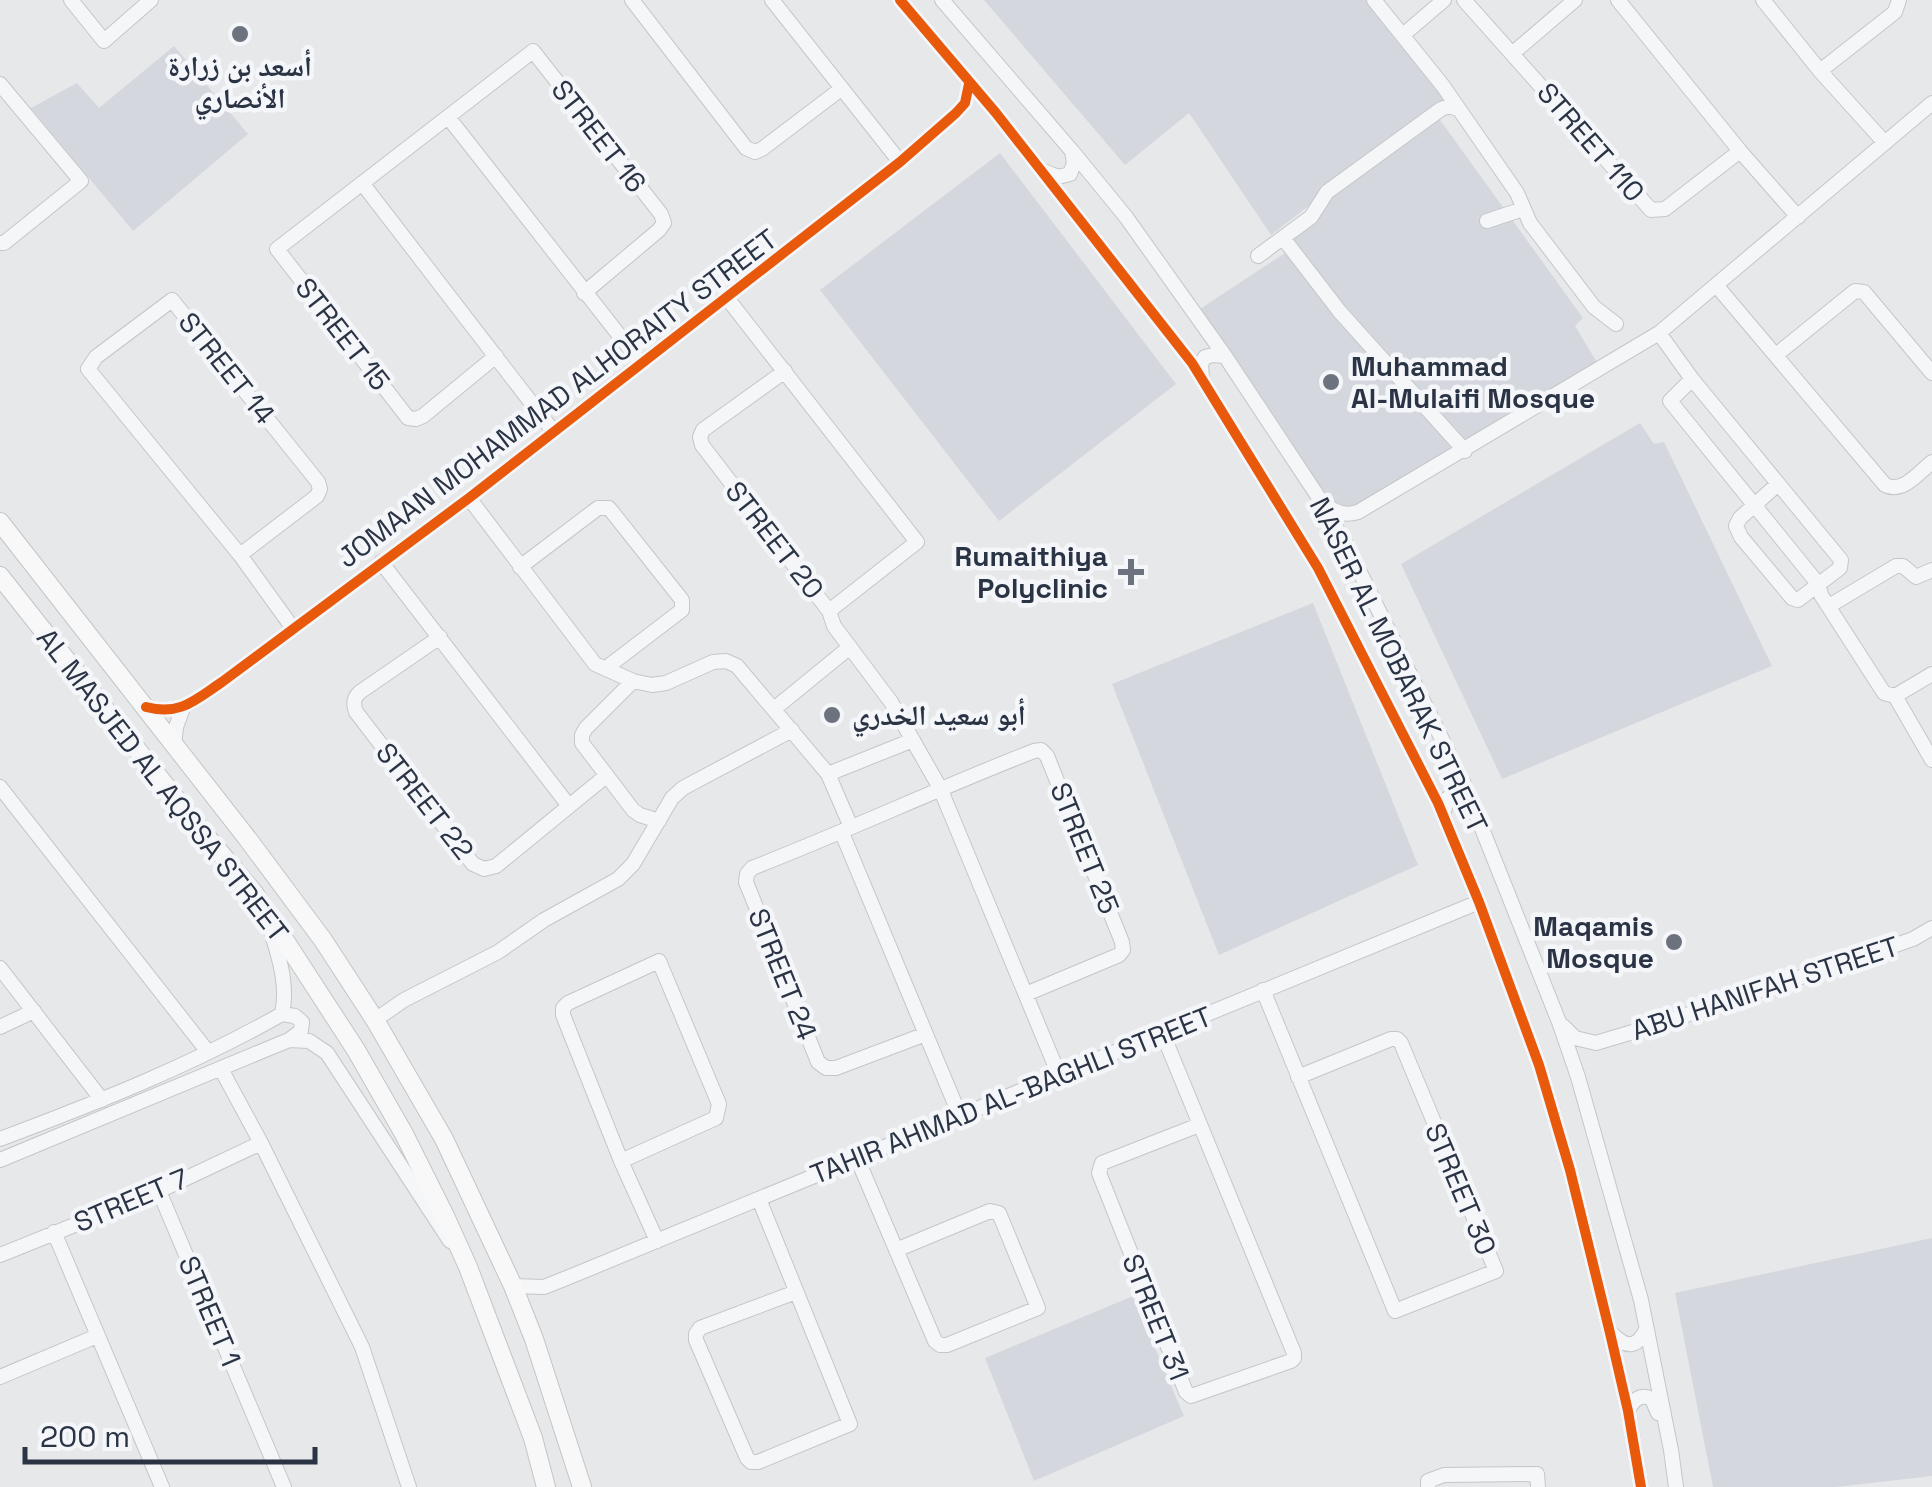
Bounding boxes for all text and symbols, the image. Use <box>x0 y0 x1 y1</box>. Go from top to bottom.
marker: أسعد بن زرارة الأنصاري <box>229 23 251 45</box>
place label: أسعد بن زرارة الأنصاري <box>168 48 312 121</box>
street label: STREET 16 <box>544 72 654 200</box>
street label: STREET 110 <box>1529 75 1653 209</box>
street label: JOMAAN MOHAMMAD ALHORAITY STREET <box>330 221 784 575</box>
street label: STREET 15 <box>288 270 398 398</box>
street label: STREET 14 <box>171 305 283 431</box>
place label: Muhammad Al-Mulaifi Mosque <box>1351 348 1595 416</box>
marker: Muhammad Al-Mulaifi Mosque <box>1320 371 1342 393</box>
street label: STREET 20 <box>718 474 832 606</box>
street label: NASER AL MOBARAK STREET <box>1302 491 1496 839</box>
place label: Rumaithiya Polyclinic <box>955 538 1108 606</box>
marker: Rumaithiya Polyclinic <box>1118 559 1144 585</box>
street label: AL MASJED AL AQSSA STREET <box>29 621 297 949</box>
place label: أبو سعيد الخدري <box>852 697 1026 738</box>
marker: أبو سعيد الخدري <box>821 704 843 726</box>
street label: STREET 22 <box>368 735 482 867</box>
street label: STREET 25 <box>1042 777 1128 919</box>
street label: STREET 24 <box>740 903 826 1045</box>
place label: Maqamis Mosque <box>1533 908 1654 976</box>
street label: ABU HANIFAH STREET <box>1627 928 1903 1048</box>
marker: Maqamis Mosque <box>1663 931 1685 953</box>
street label: TAHIR AHMAD AL-BAGHLI STREET <box>805 998 1217 1192</box>
street label: STREET 30 <box>1417 1118 1505 1260</box>
street label: STREET 7 <box>68 1160 194 1240</box>
street label: STREET 31 <box>1114 1249 1198 1385</box>
street label: STREET 1 <box>171 1250 249 1372</box>
scale bar <box>25 1402 315 1464</box>
text: 200 m <box>40 1417 130 1456</box>

